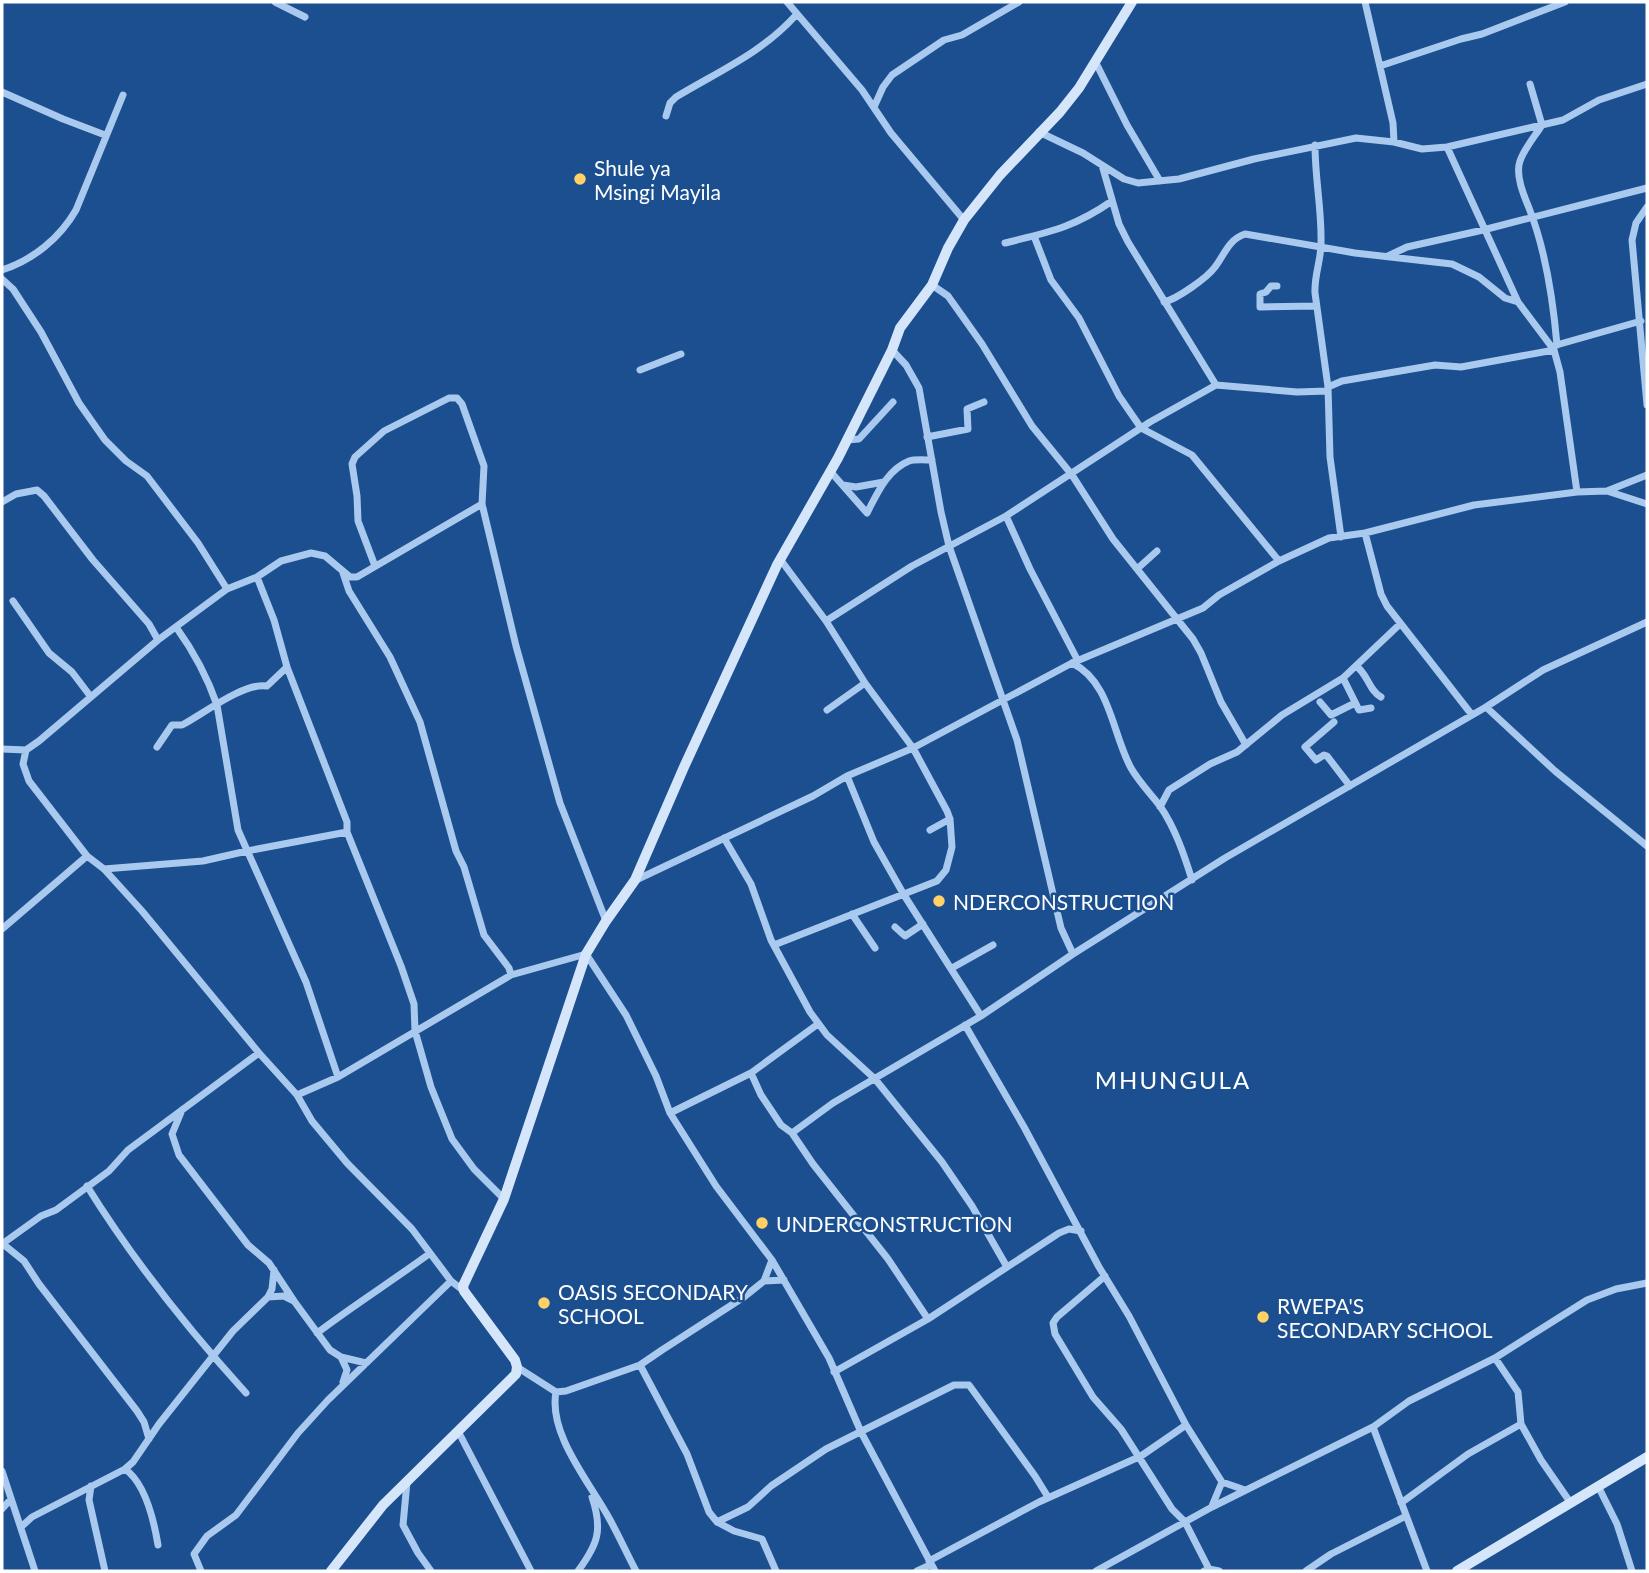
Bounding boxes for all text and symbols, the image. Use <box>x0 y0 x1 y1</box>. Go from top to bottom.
place label: Shule ya Msingi Mayila <box>594 155 721 204</box>
marker: Shule ya Msingi Mayila <box>572 171 588 187</box>
place label: NDERCONSTRUCTION <box>953 889 1174 914</box>
marker: NDERCONSTRUCTION <box>931 893 947 909</box>
district label: MHUNGULA <box>1095 1065 1251 1094</box>
place label: UNDERCONSTRUCTION <box>776 1211 1013 1236</box>
marker: UNDERCONSTRUCTION <box>754 1215 770 1231</box>
place label: OASIS SECONDARY SCHOOL <box>558 1279 749 1328</box>
place label: RWEPA'S SECONDARY SCHOOL <box>1277 1293 1493 1342</box>
marker: OASIS SECONDARY SCHOOL <box>536 1295 552 1311</box>
marker: RWEPA'S SECONDARY SCHOOL <box>1255 1309 1271 1325</box>

